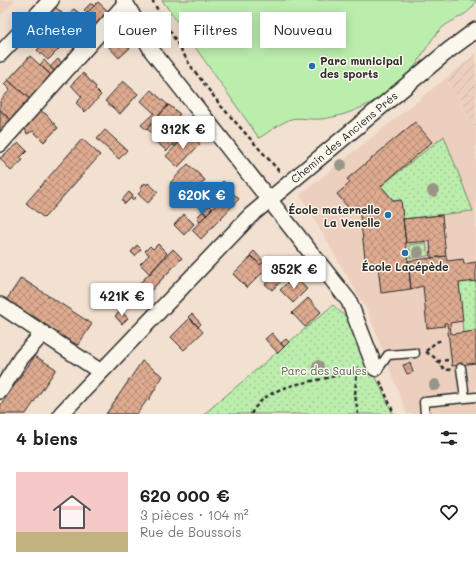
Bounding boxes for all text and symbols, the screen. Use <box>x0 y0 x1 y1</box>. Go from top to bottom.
chip: Acheter <box>12 12 96 48</box>
chip: Louer <box>104 12 171 48</box>
chip: Filtres <box>179 12 252 48</box>
chip: Nouveau <box>260 12 346 48</box>
place label: Parc municipal des sports <box>320 53 403 81</box>
marker: Parc municipal des sports <box>307 61 317 71</box>
street label: Chemin des Anciens Prés <box>287 88 401 186</box>
pin: 312K € <box>150 116 216 150</box>
text: 312K € <box>161 120 205 137</box>
pin: 620K € <box>169 182 235 216</box>
text: 620K € <box>178 186 226 203</box>
place label: École maternelle La Venelle <box>288 202 380 230</box>
marker: École maternelle La Venelle <box>383 210 393 220</box>
marker: École Lacépède <box>400 248 410 258</box>
pin: 352K € <box>261 256 327 290</box>
place label: École Lacépède <box>361 259 449 274</box>
text: 352K € <box>271 260 317 277</box>
pin: 421K € <box>89 283 155 317</box>
text: 421K € <box>99 287 145 304</box>
park label: Parc des Saules <box>281 363 367 378</box>
text: 4 biens <box>16 427 78 449</box>
icon: filters <box>438 427 460 449</box>
text: 620 000 € <box>140 484 230 506</box>
icon: home <box>48 488 96 536</box>
icon: heart <box>438 501 460 523</box>
text: 3 pièces · 104 m² <box>140 506 249 523</box>
text: Rue de Boussois <box>140 523 242 540</box>

